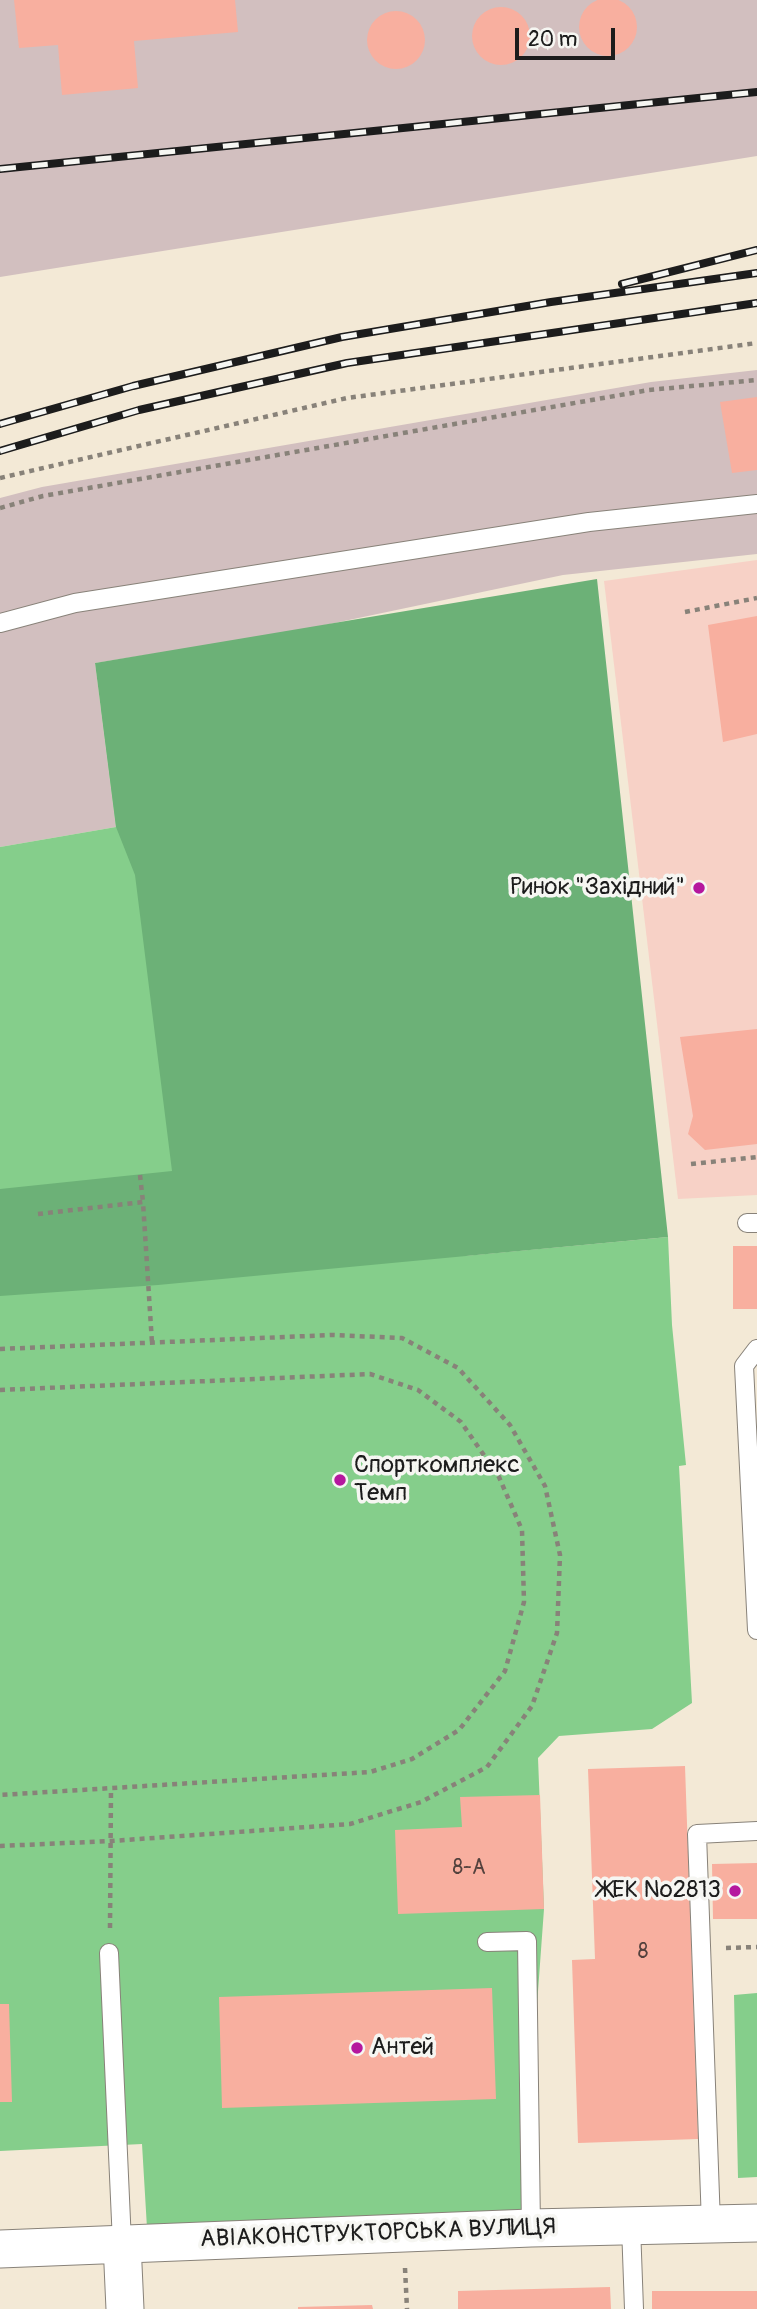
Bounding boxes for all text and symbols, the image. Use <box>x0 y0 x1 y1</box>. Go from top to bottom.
scale bar <box>519 14 619 58</box>
text: 20 m <box>528 26 577 53</box>
place label: Ринок "Західний" <box>510 874 685 902</box>
marker: Ринок "Західний" <box>691 880 707 896</box>
place label: Спорткомплекс Темп <box>354 1452 520 1508</box>
marker: Спорткомплекс Темп <box>332 1472 348 1488</box>
house number: 8-А <box>452 1856 486 1882</box>
place label: ЖЕК №2813 <box>598 1877 721 1905</box>
marker: ЖЕК №2813 <box>727 1883 743 1899</box>
house number: 8 <box>638 1940 648 1966</box>
place label: Антей <box>371 2034 434 2062</box>
marker: Антей <box>349 2040 365 2056</box>
street label: АВІАКОНСТРУКТОРСЬКА ВУЛИЦЯ <box>200 2213 556 2255</box>

